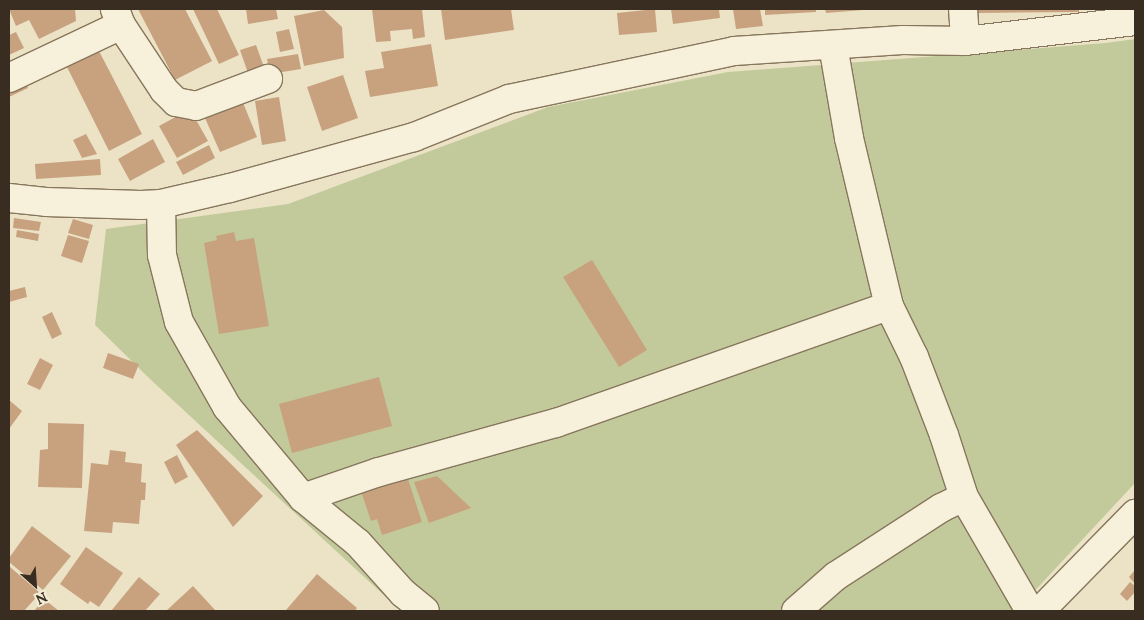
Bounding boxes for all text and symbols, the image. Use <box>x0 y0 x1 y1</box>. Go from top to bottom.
north arrow <box>10 560 60 610</box>
text: N <box>33 588 50 609</box>

